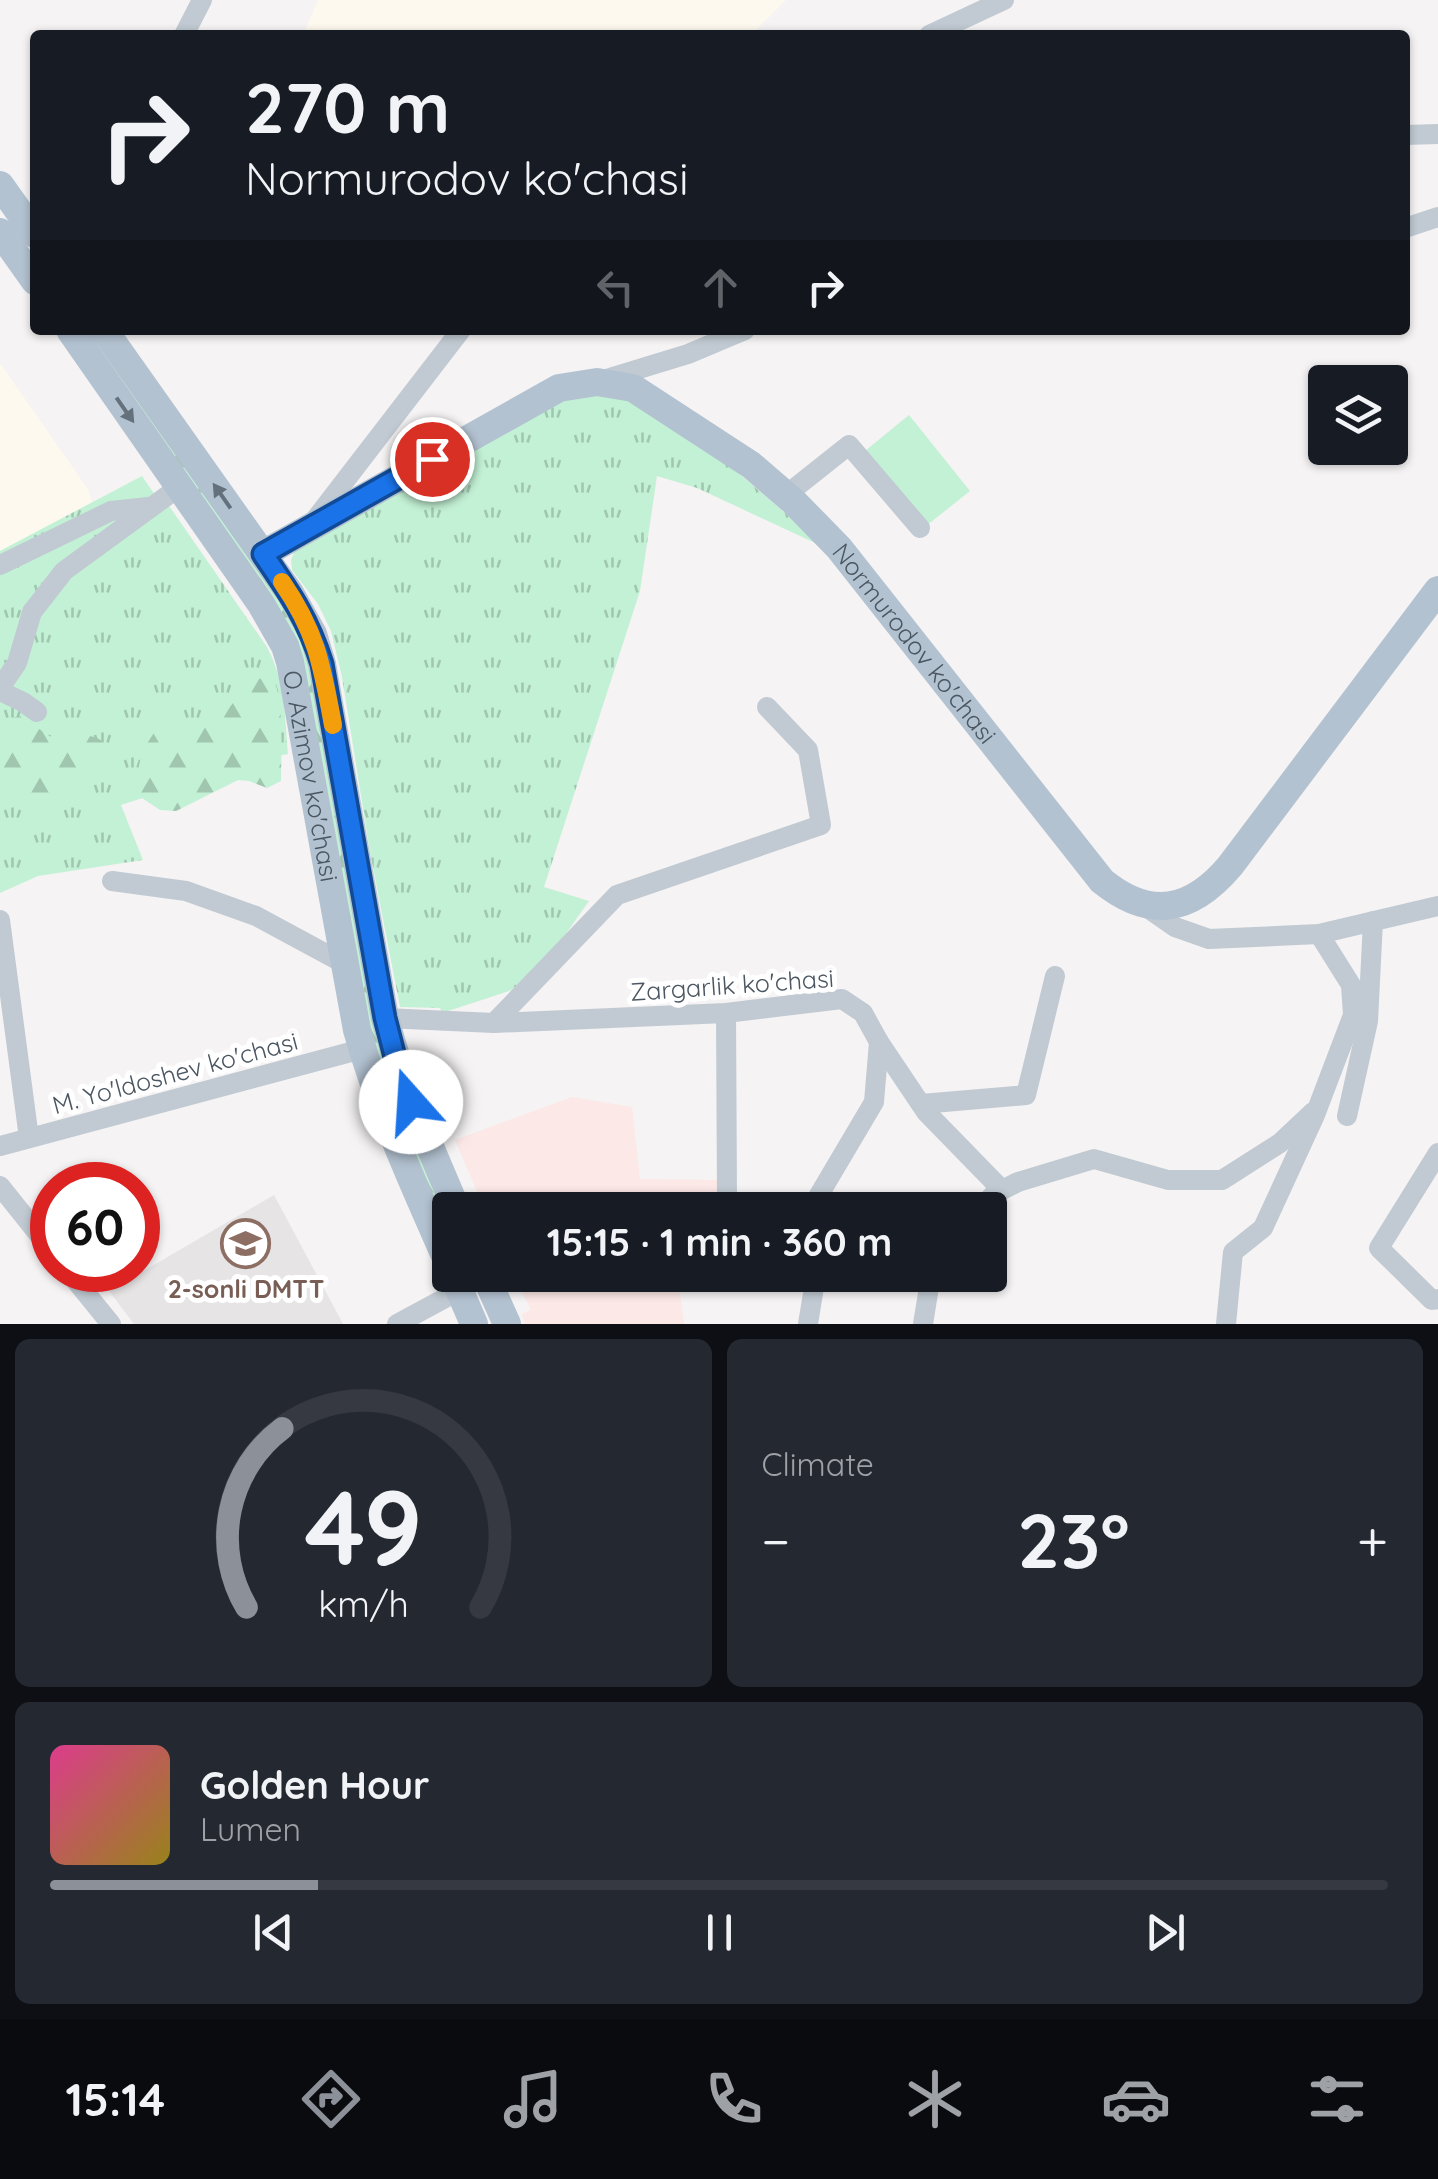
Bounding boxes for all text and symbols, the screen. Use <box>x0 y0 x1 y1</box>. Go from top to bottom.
text: 270 m <box>245 63 450 151</box>
icon: right <box>80 70 210 200</box>
text: Normurodov ko'chasi <box>245 150 689 206</box>
icon: left <box>588 260 643 315</box>
icon: ahead <box>693 260 748 315</box>
icon: right <box>798 260 853 315</box>
map controls <box>1308 365 1408 465</box>
button: layers <box>1308 365 1408 465</box>
one-way arrow <box>115 397 134 423</box>
pin <box>390 417 475 502</box>
icon: arrive <box>405 432 460 487</box>
one-way arrow <box>212 482 232 509</box>
street label: Normurodov ko'chasi <box>826 537 1003 750</box>
street label: O. Azimov ko'chasi <box>277 668 346 884</box>
street label: Zargarlik ko'chasi <box>629 962 835 1007</box>
street label: M. Yo'ldoshev ko'chasi <box>49 1025 301 1120</box>
position arrow <box>359 1050 463 1154</box>
speed limit sign: 60 <box>30 1162 160 1292</box>
school or university icon: 2-sonli DMTT <box>220 1217 272 1269</box>
text: 15:15 · 1 min · 360 m <box>547 1218 892 1266</box>
place label: 2-sonli DMTT <box>168 1273 324 1304</box>
text: Climate <box>762 1444 874 1484</box>
text: 49 <box>304 1461 422 1591</box>
text: 23° <box>1017 1493 1130 1587</box>
text: − <box>762 1506 790 1575</box>
text: + <box>1357 1506 1388 1575</box>
text: km/h <box>318 1581 409 1626</box>
text: Golden Hour <box>200 1761 429 1809</box>
text: Lumen <box>200 1809 301 1849</box>
icon: previous <box>246 1905 301 1960</box>
icon: pause <box>692 1905 747 1960</box>
icon: next <box>1138 1905 1193 1960</box>
icon: directions <box>296 2064 366 2134</box>
icon: music <box>498 2064 568 2134</box>
icon: phone <box>699 2064 769 2134</box>
icon: climate <box>900 2064 970 2134</box>
icon: car <box>1101 2064 1171 2134</box>
icon: filters <box>1302 2064 1372 2134</box>
text: 15:14 <box>66 2071 165 2127</box>

